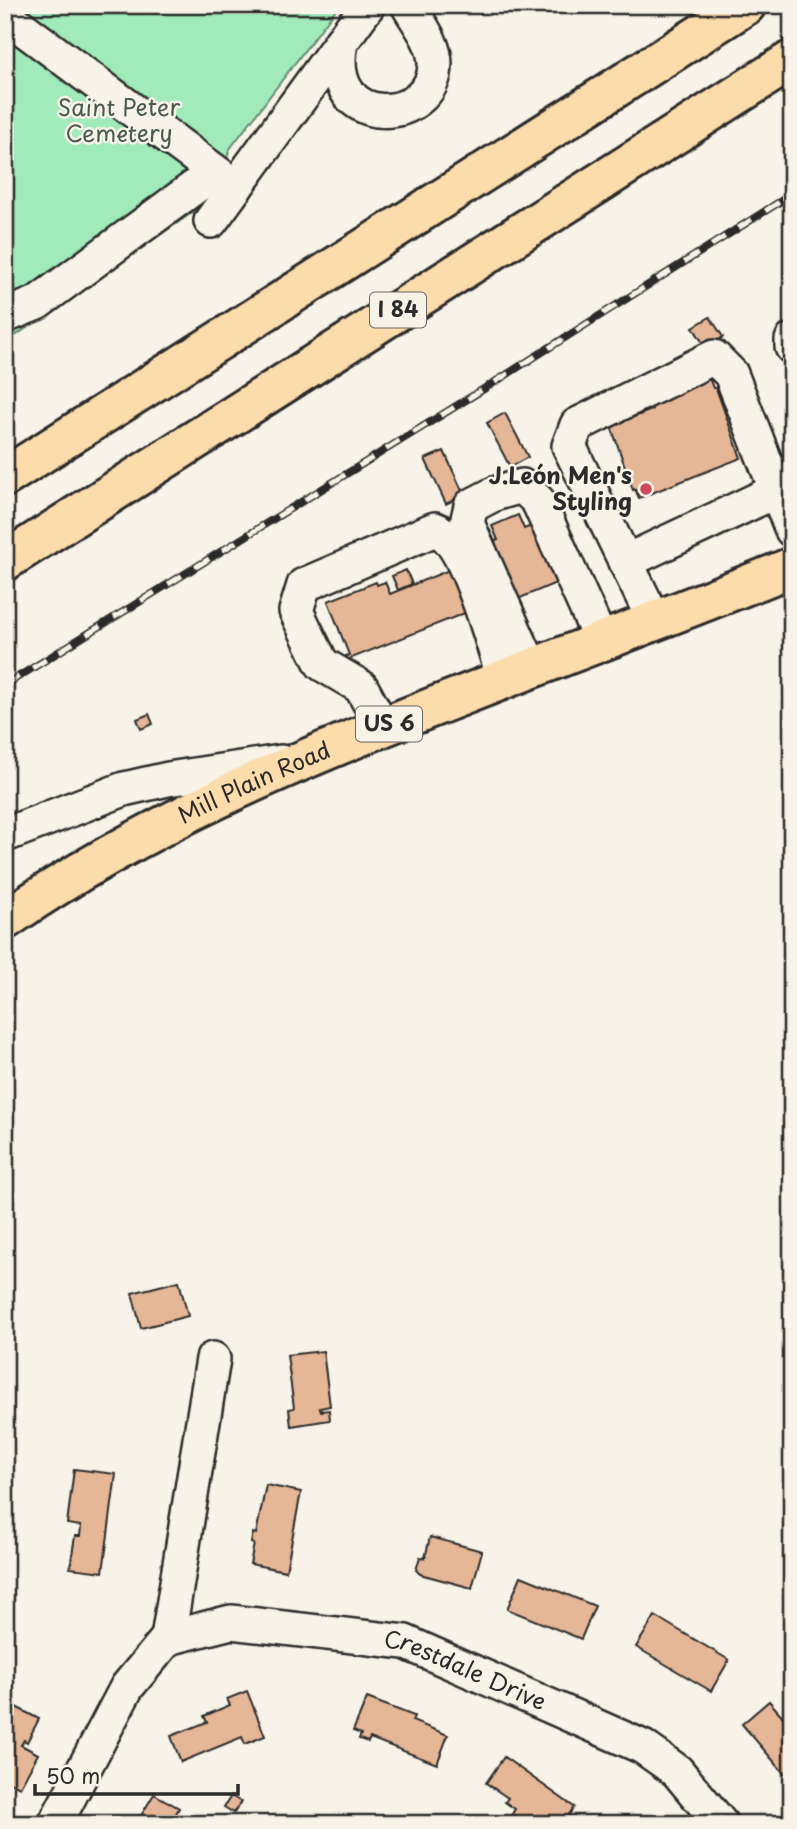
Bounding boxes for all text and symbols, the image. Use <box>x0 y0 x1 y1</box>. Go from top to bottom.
park label: Saint Peter Cemetery <box>58 89 181 150</box>
road number: I 84 <box>370 292 426 328</box>
place label: J.León Men's Styling <box>489 457 632 518</box>
marker: J.León Men's Styling <box>638 481 654 497</box>
road number: US 6 <box>356 706 422 742</box>
street label: Mill Plain Road <box>171 731 336 832</box>
street label: Crestdale Drive <box>382 1621 552 1718</box>
scale bar <box>35 1752 238 1796</box>
text: 50 m <box>46 1759 100 1791</box>

